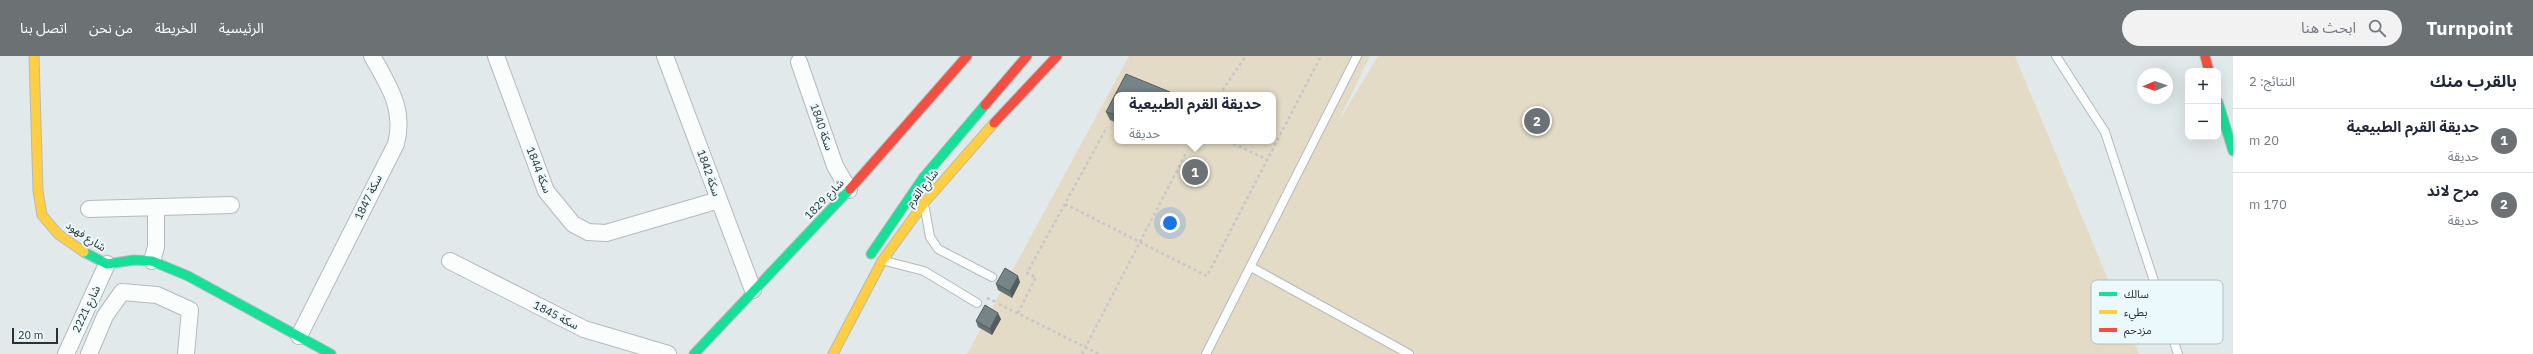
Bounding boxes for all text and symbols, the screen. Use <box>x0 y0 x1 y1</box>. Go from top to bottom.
search box <box>2122 10 2402 46</box>
text: Turnpoint <box>2426 16 2513 40</box>
icon: search <box>2366 17 2388 39</box>
text: ابحث هنا <box>2301 18 2356 37</box>
text: اتصل بنا <box>20 19 67 37</box>
text: من نحن <box>89 19 133 37</box>
text: الخريطة <box>155 19 197 37</box>
text: الرئيسية <box>219 19 264 37</box>
north arrow <box>2137 68 2173 104</box>
map controls <box>2185 68 2221 140</box>
button: + <box>2185 68 2221 104</box>
text: بالقرب منك <box>2430 70 2517 92</box>
text: النتائج: 2 <box>2249 73 2295 90</box>
popup <box>1114 92 1276 144</box>
text: حديقة القرم الطبيعية <box>1129 94 1261 113</box>
street label: سكة 1840 <box>807 102 837 153</box>
button: − <box>2185 104 2221 140</box>
pin: 2 <box>1524 106 1550 136</box>
text: حديقة القرم الطبيعية <box>2347 117 2479 136</box>
text: حديقة <box>1129 125 1160 142</box>
text: 20 m <box>2249 132 2279 149</box>
text: 1 <box>2500 132 2508 149</box>
street label: سكة 1844 <box>523 145 555 195</box>
street label: سكة 1842 <box>694 148 724 199</box>
text: حديقة <box>2448 148 2479 165</box>
pin: 1 <box>1182 157 1208 187</box>
street label: شارع القرم <box>903 166 942 210</box>
street label: سكة 1847 <box>351 172 385 222</box>
street label: 1829 شارع <box>801 176 848 223</box>
text: مرح لاند <box>2427 181 2479 200</box>
text: 170 m <box>2249 196 2287 213</box>
text: 2 <box>2500 196 2508 213</box>
text: حديقة <box>2448 212 2479 229</box>
your location <box>1160 213 1180 233</box>
street label: شارع فهود <box>63 218 109 255</box>
legend <box>2091 280 2223 344</box>
street label: شارع 2221 <box>69 283 104 335</box>
text: سالك <box>2124 287 2149 301</box>
street label: 1845 سكة <box>531 298 581 332</box>
text: بطيء <box>2124 305 2147 322</box>
text: مزدحم <box>2124 323 2152 339</box>
scale bar <box>12 326 58 345</box>
text: 20 m <box>18 328 43 342</box>

